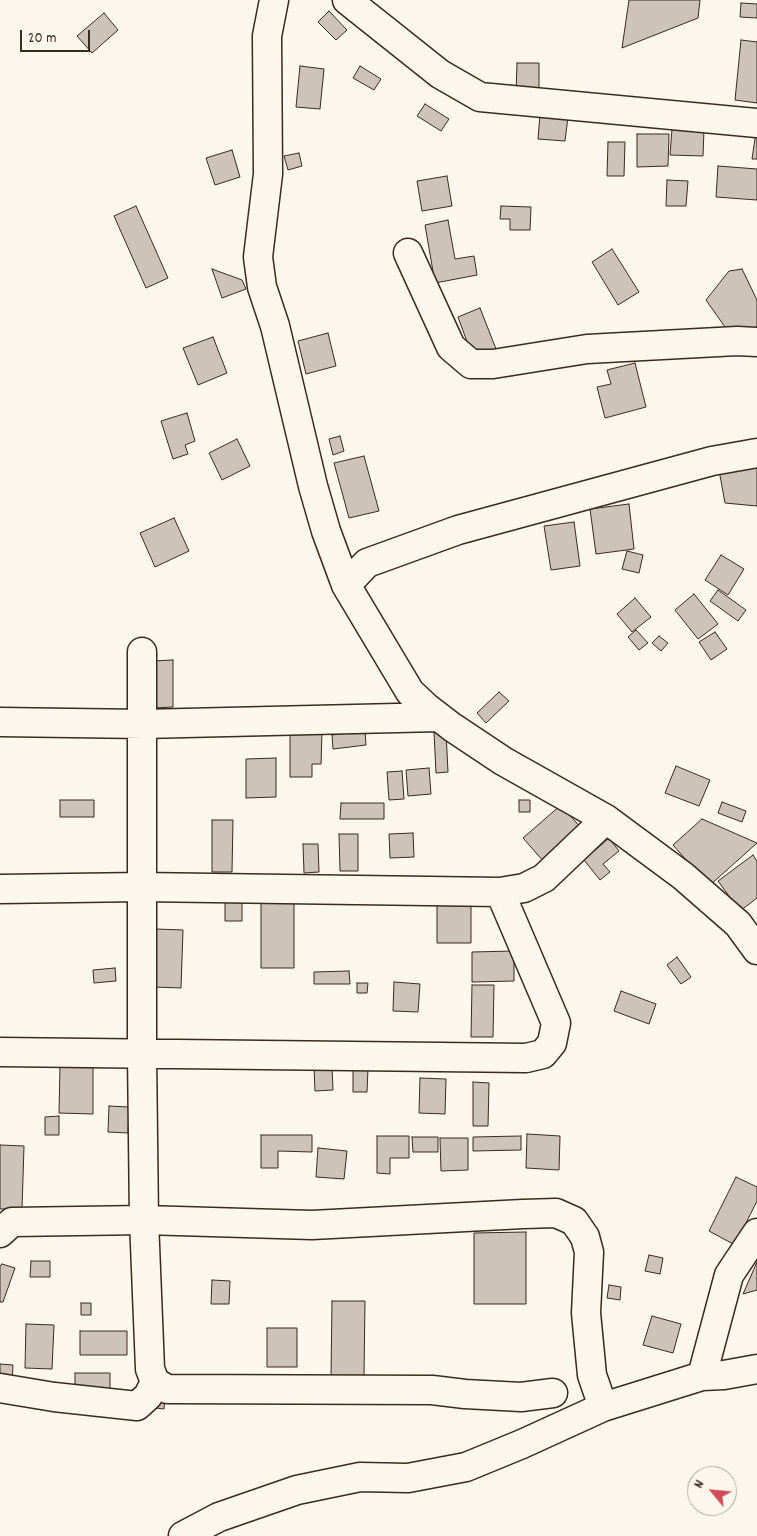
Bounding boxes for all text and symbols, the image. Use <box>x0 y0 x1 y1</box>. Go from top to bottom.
scale bar <box>22 20 92 52</box>
text: 20 m <box>28 28 56 50</box>
north arrow <box>687 1466 737 1516</box>
text: N <box>689 1477 710 1492</box>

